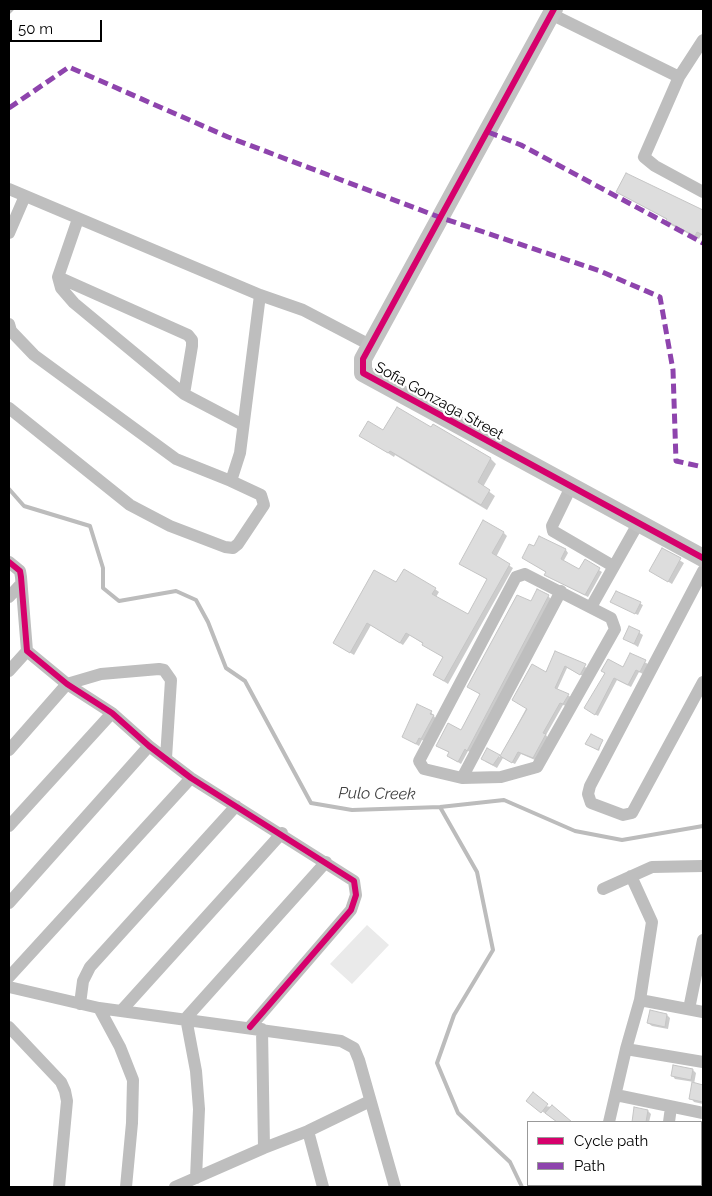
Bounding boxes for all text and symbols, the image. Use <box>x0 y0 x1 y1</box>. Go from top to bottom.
scale bar <box>12 10 105 42</box>
text: 50 m <box>18 20 53 38</box>
street label: Sofia Gonzaga Street <box>372 358 506 444</box>
water label: Pulo Creek <box>338 784 416 804</box>
legend <box>527 1121 702 1186</box>
text: Cycle path <box>574 1132 648 1150</box>
text: Path <box>574 1157 605 1175</box>

